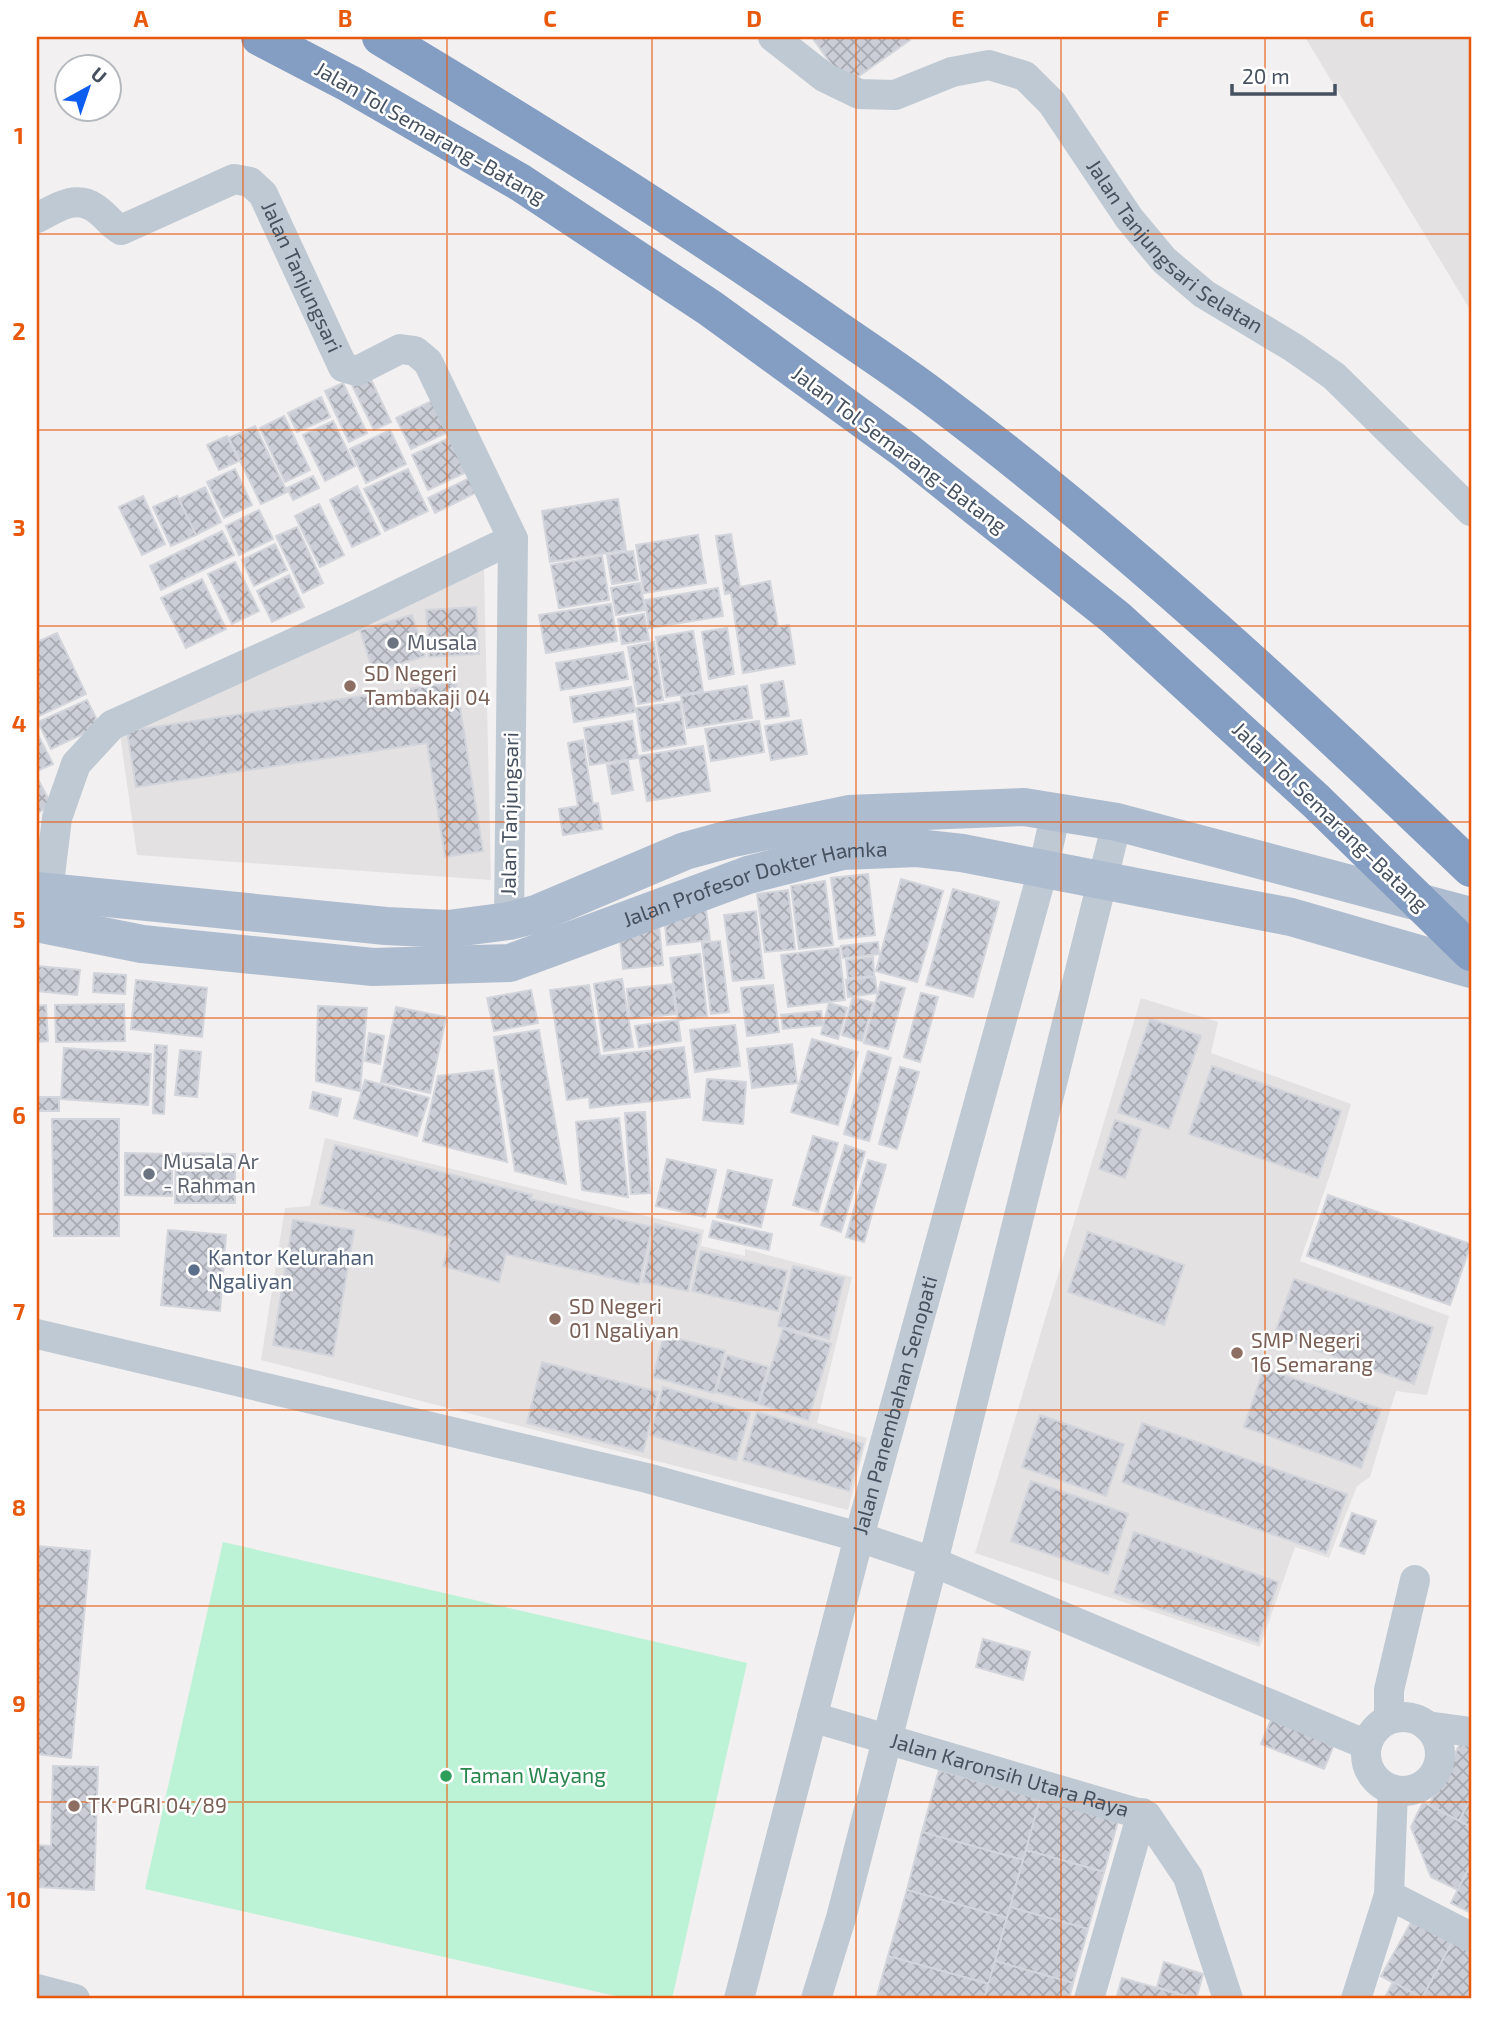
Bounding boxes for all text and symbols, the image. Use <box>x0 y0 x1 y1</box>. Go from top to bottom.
text: A <box>133 4 149 32</box>
text: B <box>338 4 352 32</box>
text: C <box>543 4 557 32</box>
text: D <box>746 4 762 32</box>
text: E <box>951 4 965 32</box>
text: F <box>1157 4 1170 32</box>
text: G <box>1360 4 1374 32</box>
north arrow <box>52 52 122 122</box>
scale bar <box>1232 52 1335 96</box>
street label: Jalan Tol Semarang–Batang <box>311 55 551 208</box>
text: U <box>87 62 112 88</box>
text: 20 m <box>1242 63 1290 88</box>
text: 1 <box>14 121 24 149</box>
street label: Jalan Tanjungsari Selatan <box>1082 154 1268 338</box>
street label: Jalan Tanjungsari <box>257 197 348 356</box>
text: 2 <box>12 317 26 345</box>
street label: Jalan Tol Semarang–Batang <box>788 360 1012 538</box>
text: 3 <box>12 513 26 541</box>
place label: Musala <box>407 629 477 654</box>
marker: Musala <box>385 635 401 651</box>
place label: SD Negeri Tambakaji 04 <box>364 660 491 710</box>
marker: SD Negeri Tambakaji 04 <box>342 678 358 694</box>
text: 4 <box>12 709 26 737</box>
street label: Jalan Tol Semarang–Batang <box>1228 716 1434 916</box>
street label: Jalan Tanjungsari <box>495 732 523 896</box>
street label: Jalan Profesor Dokter Hamka <box>619 835 888 931</box>
text: 5 <box>13 905 25 933</box>
text: 6 <box>12 1101 26 1129</box>
place label: Musala Ar - Rahman <box>163 1148 260 1197</box>
marker: Musala Ar - Rahman <box>141 1166 157 1182</box>
place label: Kantor Kelurahan Ngaliyan <box>208 1244 374 1293</box>
marker: Kantor Kelurahan Ngaliyan <box>186 1262 202 1278</box>
street label: Jalan Panembahan Senopati <box>846 1273 941 1537</box>
place label: SD Negeri 01 Ngaliyan <box>569 1293 679 1342</box>
text: 7 <box>13 1297 25 1325</box>
marker: SD Negeri 01 Ngaliyan <box>547 1311 563 1327</box>
place label: SMP Negeri 16 Semarang <box>1251 1327 1373 1376</box>
marker: SMP Negeri 16 Semarang <box>1229 1345 1245 1361</box>
text: 8 <box>12 1493 26 1521</box>
text: 9 <box>12 1689 26 1717</box>
street label: Jalan Karonsih Utara Raya <box>888 1727 1132 1821</box>
place label: Taman Wayang <box>460 1762 606 1787</box>
marker: Taman Wayang <box>438 1768 454 1784</box>
place label: TK PGRI 04/89 <box>88 1792 227 1817</box>
marker: TK PGRI 04/89 <box>66 1798 82 1814</box>
text: 10 <box>7 1885 31 1913</box>

